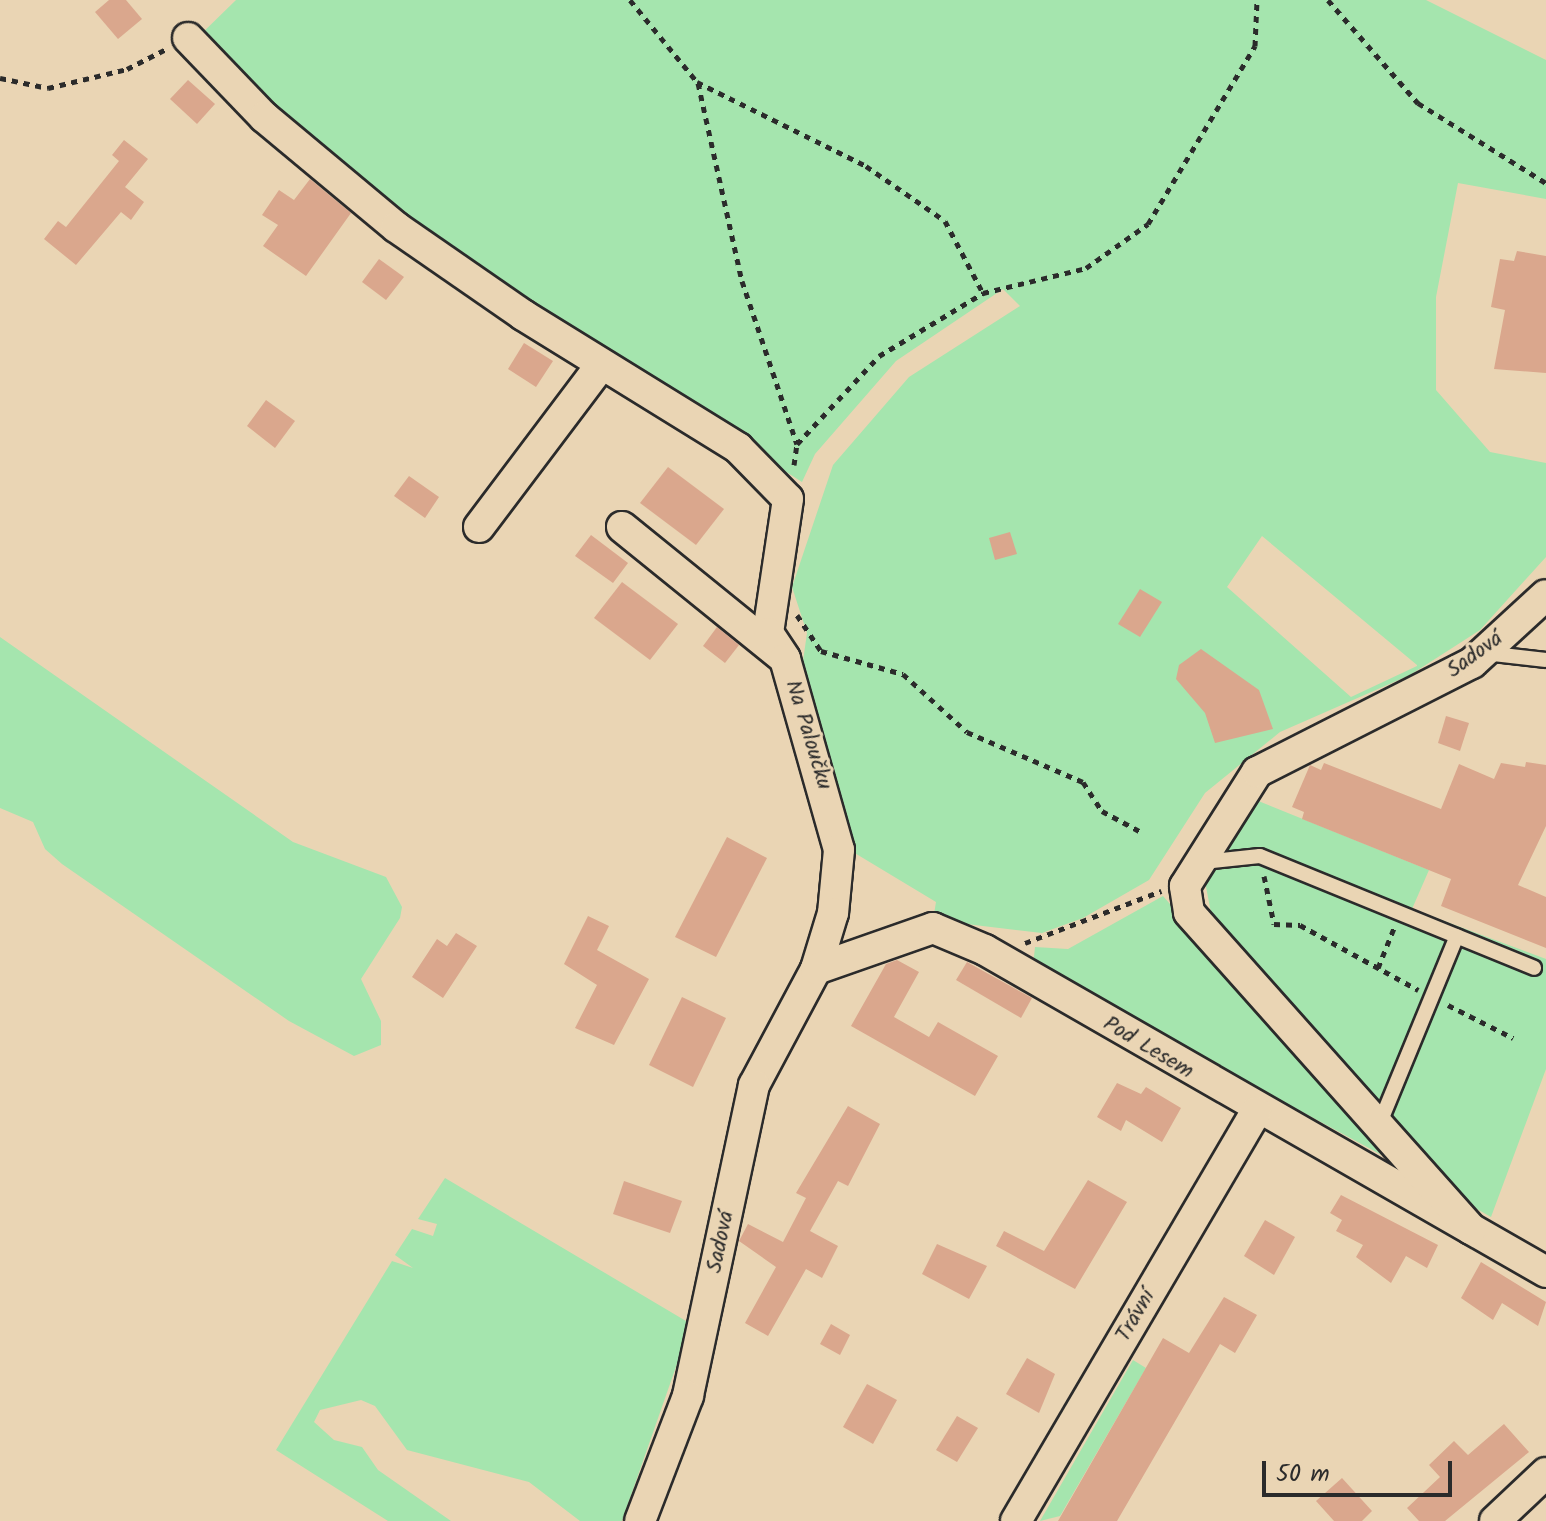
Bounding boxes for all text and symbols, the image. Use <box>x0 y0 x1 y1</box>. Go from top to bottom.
street label: Sadová <box>1442 626 1508 684</box>
street label: Na Paloučku <box>779 677 837 793</box>
street label: Pod Lesem <box>1098 1011 1198 1085</box>
street label: Sadová <box>702 1209 740 1275</box>
street label: Trávní <box>1111 1285 1161 1347</box>
scale bar <box>1266 1445 1456 1495</box>
text: 50 m <box>1276 1455 1330 1494</box>

